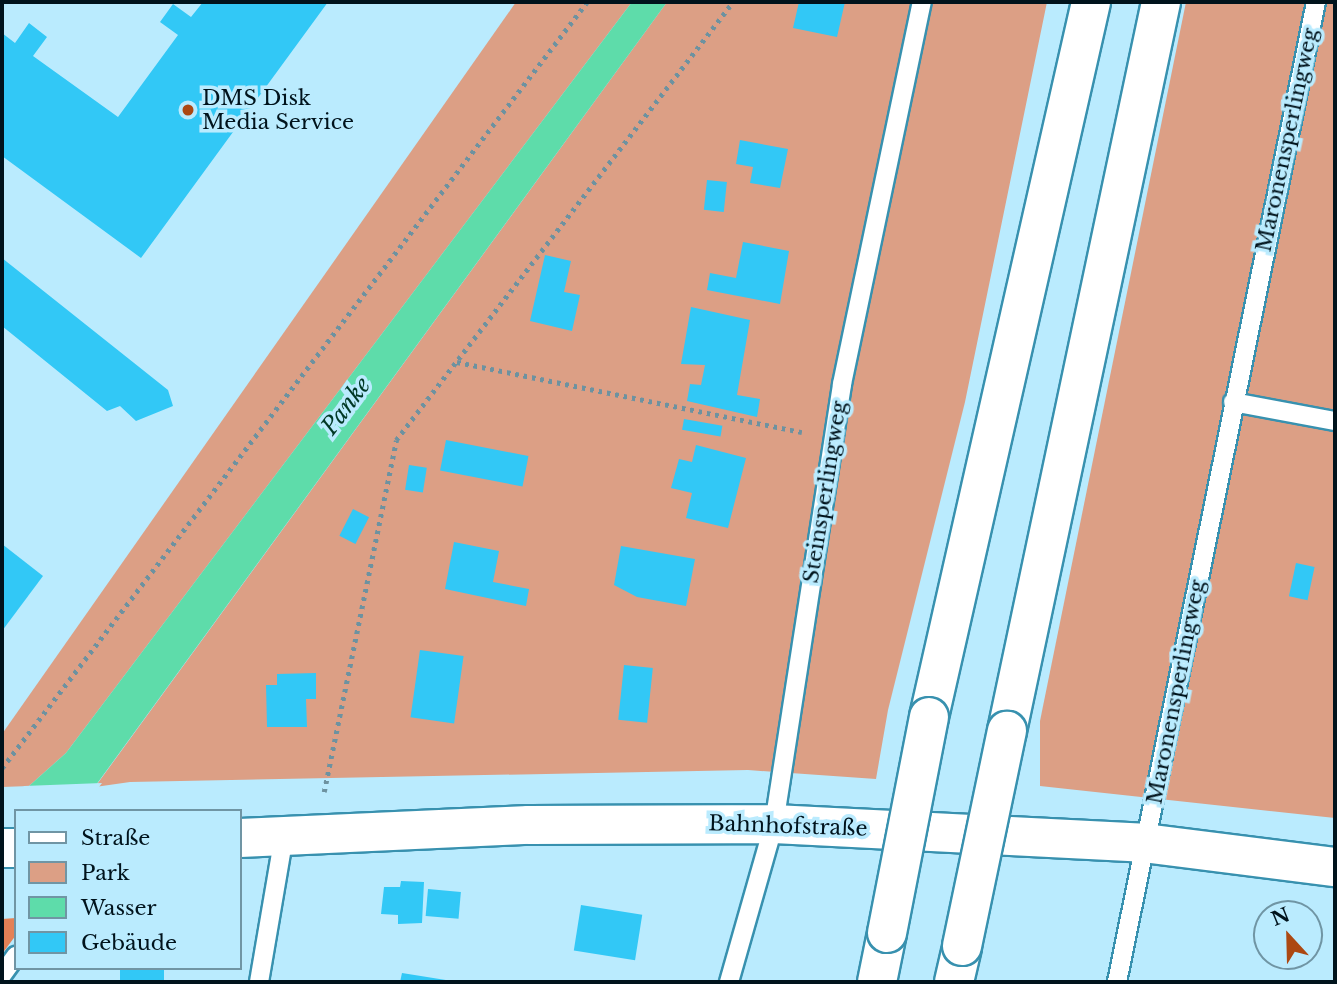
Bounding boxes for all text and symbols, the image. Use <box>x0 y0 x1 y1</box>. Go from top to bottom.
street label: Maronensperlingweg <box>1251 26 1323 254</box>
place label: DMS Disk Media Service <box>202 85 354 135</box>
marker: DMS Disk Media Service <box>180 102 196 118</box>
water label: Panke <box>316 372 376 440</box>
street label: Steinsperlingweg <box>798 399 852 585</box>
street label: Maronensperlingweg <box>1142 578 1210 806</box>
legend <box>14 809 242 970</box>
street label: Bahnhofstraße <box>708 811 868 841</box>
text: Straße <box>81 825 150 851</box>
text: Park <box>81 860 130 886</box>
text: Wasser <box>81 895 157 921</box>
north arrow <box>1253 900 1323 970</box>
text: N <box>1268 903 1293 931</box>
text: Gebäude <box>81 930 177 956</box>

